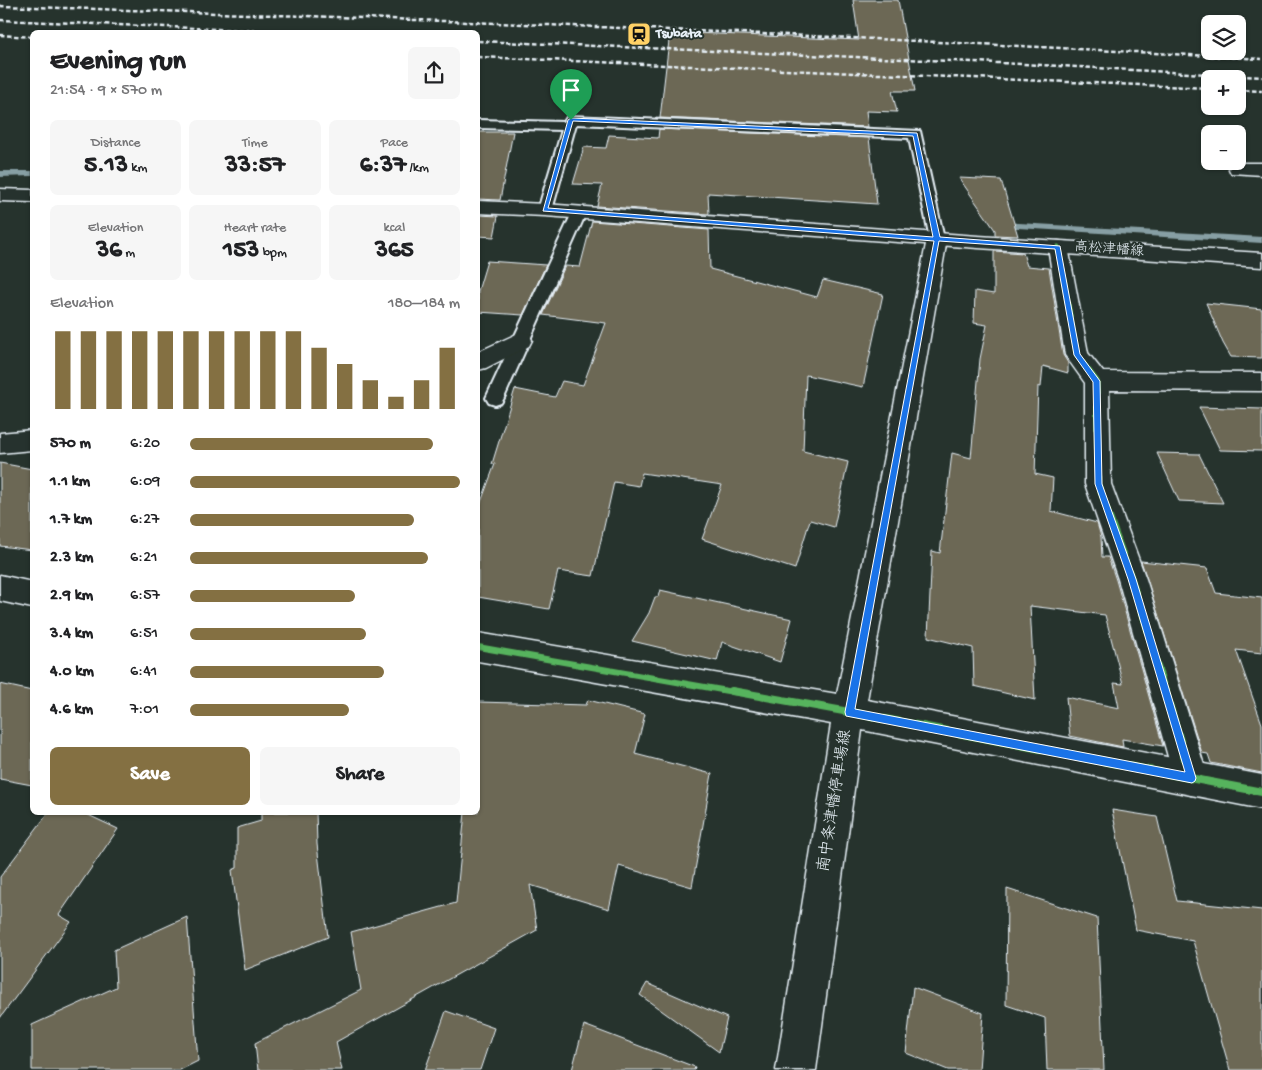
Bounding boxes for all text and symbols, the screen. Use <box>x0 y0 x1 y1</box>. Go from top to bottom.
map controls <box>1201 15 1246 170</box>
button: layers <box>1201 15 1246 60</box>
station icon: Tsubata <box>626 21 652 47</box>
place label: Tsubata <box>655 26 703 43</box>
text: Evening run <box>50 46 186 79</box>
button: share <box>408 47 460 99</box>
pin <box>550 69 592 120</box>
button: + <box>1201 70 1246 115</box>
icon: arrive <box>557 76 585 104</box>
text: 21:54 · 9 × 570 m <box>50 82 162 101</box>
button: − <box>1201 125 1246 170</box>
text: Distance <box>91 135 140 152</box>
text: Time <box>242 135 268 152</box>
text: Pace <box>381 135 408 152</box>
text: 5.13 <box>84 152 128 181</box>
text: 33:57 <box>225 152 285 181</box>
text: 6:37 <box>360 152 406 181</box>
text: km <box>128 160 147 177</box>
text: /km <box>406 160 429 177</box>
text: Elevation <box>88 220 143 237</box>
text: Heart rate <box>224 220 286 237</box>
text: kcal <box>383 220 405 237</box>
text: 36 <box>96 237 122 266</box>
text: 153 <box>223 237 259 266</box>
text: 365 <box>375 237 414 266</box>
street label: 高松津幡線 <box>1073 239 1145 261</box>
text: m <box>122 245 135 262</box>
text: bpm <box>259 245 287 262</box>
text: Elevation <box>50 295 114 314</box>
text: 180–184 m <box>388 295 460 314</box>
text: 570 m <box>50 435 91 454</box>
text: 6:20 <box>130 435 160 454</box>
text: 1.1 km <box>50 473 90 492</box>
text: 6:09 <box>130 473 160 492</box>
text: 1.7 km <box>50 511 92 530</box>
text: 6:27 <box>130 511 159 530</box>
text: 2.3 km <box>50 549 93 568</box>
text: 6:21 <box>130 549 157 568</box>
text: 2.9 km <box>50 587 93 606</box>
text: 6:57 <box>130 587 160 606</box>
text: 3.4 km <box>50 625 93 644</box>
text: 6:51 <box>130 625 158 644</box>
text: 4.0 km <box>50 663 94 682</box>
text: 6:41 <box>130 663 157 682</box>
text: 4.6 km <box>50 701 93 720</box>
text: 7:01 <box>130 701 159 720</box>
street label: 南中条津幡停車場線 <box>813 728 857 874</box>
button: Save <box>50 747 250 805</box>
button: Share <box>260 747 460 805</box>

